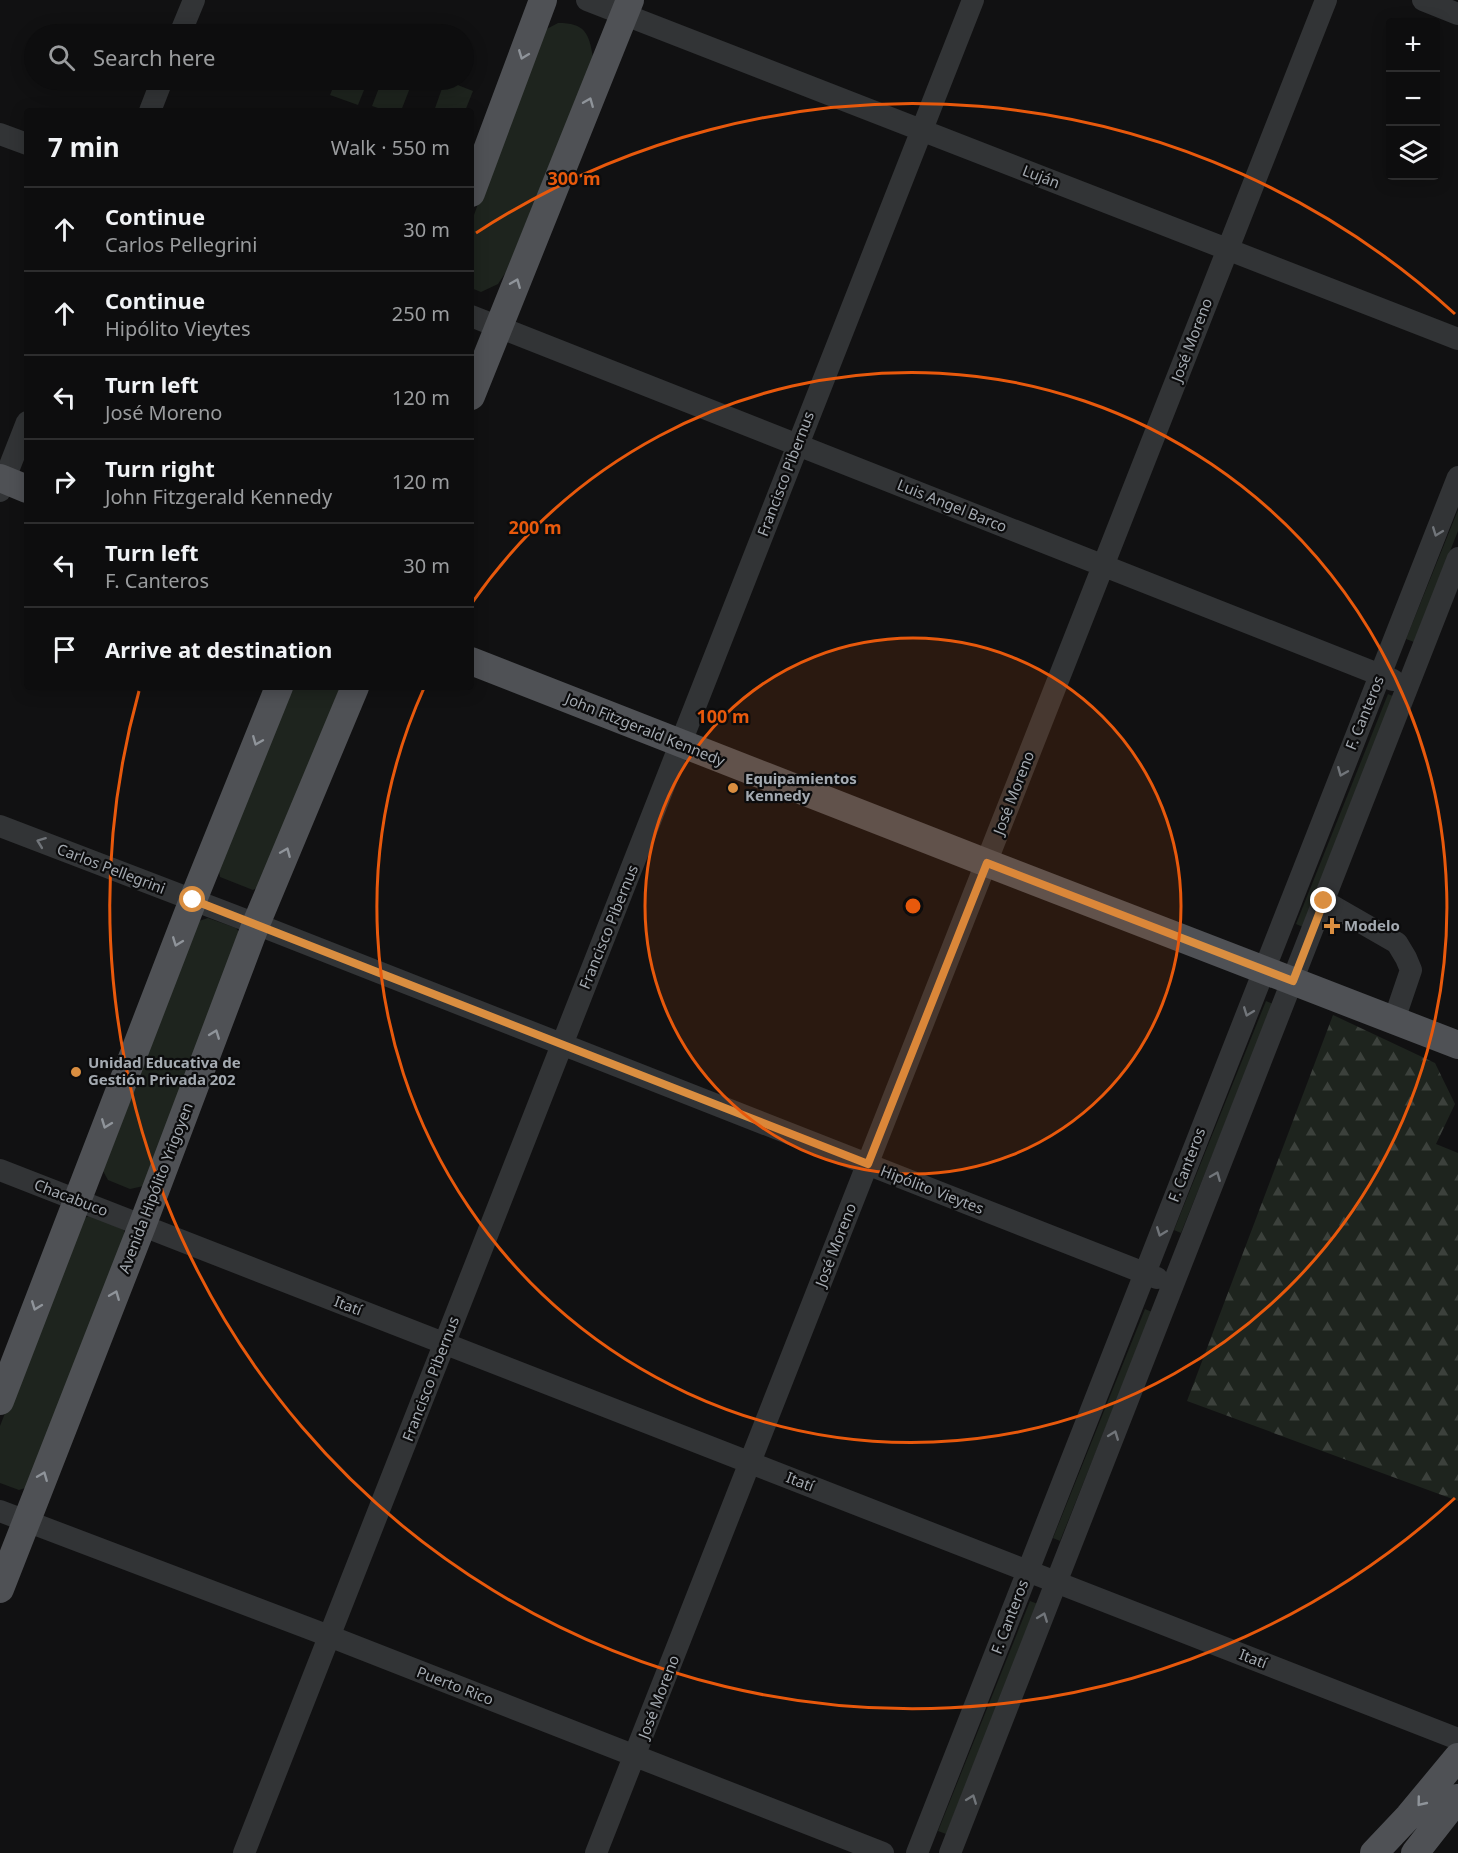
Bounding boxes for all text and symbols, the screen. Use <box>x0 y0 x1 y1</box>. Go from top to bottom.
map controls <box>1386 18 1440 180</box>
button: + <box>1386 18 1440 72</box>
search box <box>24 24 474 90</box>
icon: search <box>45 41 78 74</box>
text: Search here <box>93 42 215 72</box>
one-way arrow <box>518 49 530 60</box>
button: − <box>1386 72 1440 126</box>
one-way arrow <box>582 97 594 108</box>
button: layers <box>1386 126 1440 180</box>
text: 7 min <box>48 129 120 165</box>
text: Walk · 550 m <box>331 134 450 161</box>
street label: Luján <box>1020 160 1063 192</box>
text: 300 m <box>547 166 601 190</box>
text: Continue <box>105 201 205 231</box>
icon: ahead <box>48 213 81 246</box>
text: 30 m <box>403 216 450 243</box>
text: Carlos Pellegrini <box>105 231 257 258</box>
one-way arrow <box>509 278 521 289</box>
text: Continue <box>105 285 205 315</box>
street label: José Moreno <box>1165 295 1216 386</box>
icon: ahead <box>48 297 81 330</box>
text: 250 m <box>392 300 450 327</box>
text: Hipólito Vieytes <box>105 315 251 342</box>
text: Turn left <box>105 369 199 399</box>
icon: left <box>48 381 81 414</box>
text: 120 m <box>392 384 450 411</box>
text: José Moreno <box>105 399 222 426</box>
street label: Francisco Pibernus <box>752 408 818 539</box>
text: Turn right <box>105 453 215 483</box>
icon: right <box>48 465 81 498</box>
text: 120 m <box>392 468 450 495</box>
street label: Luis Angel Barco <box>895 474 1010 536</box>
text: John Fitzgerald Kennedy <box>105 483 332 510</box>
text: 200 m <box>508 515 562 539</box>
one-way arrow <box>1431 526 1444 536</box>
text: Turn left <box>105 537 199 567</box>
icon: left <box>48 549 81 582</box>
text: 30 m <box>403 552 450 579</box>
text: F. Canteros <box>105 567 209 594</box>
icon: arrive <box>48 633 81 666</box>
text: Arrive at destination <box>105 634 332 664</box>
street label: F. Canteros <box>1340 673 1388 753</box>
street label: John Fitzgerald Kennedy <box>561 687 728 770</box>
text: 100 m <box>696 704 750 728</box>
one-way arrow <box>252 735 264 746</box>
street label: José Moreno <box>987 748 1038 839</box>
one-way arrow <box>1337 765 1349 776</box>
place label: Equipamientos Kennedy <box>745 768 857 805</box>
marker: Equipamientos Kennedy <box>726 781 740 795</box>
one-way arrow <box>36 837 47 849</box>
street label: Carlos Pellegrini <box>54 838 168 898</box>
one-way arrow <box>279 848 291 859</box>
street label: Francisco Pibernus <box>574 862 642 992</box>
route start <box>179 886 205 912</box>
route end <box>1310 887 1336 913</box>
centre of rings <box>903 896 923 916</box>
place label: Modelo <box>1344 915 1400 935</box>
marker: Modelo <box>1325 919 1339 933</box>
one-way arrow <box>172 936 184 947</box>
one-way arrow <box>1242 1006 1255 1017</box>
one-way arrow <box>207 1029 220 1040</box>
place label: Unidad Educativa de Gestión Privada 202 <box>88 1052 241 1089</box>
marker: Unidad Educativa de Gestión Privada 202 <box>69 1065 83 1079</box>
street label: Avenida Hipólito Yrigoyen <box>113 1099 197 1276</box>
one-way arrow <box>101 1117 113 1128</box>
street label: F. Canteros <box>1163 1125 1209 1205</box>
street label: Hipólito Vieytes <box>878 1160 987 1218</box>
one-way arrow <box>1209 1171 1221 1182</box>
street label: Chacabuco <box>32 1174 111 1220</box>
street label: José Moreno <box>809 1200 860 1291</box>
one-way arrow <box>1156 1226 1168 1237</box>
one-way arrow <box>108 1290 120 1301</box>
street label: Itatí <box>332 1291 366 1320</box>
one-way arrow <box>31 1300 44 1310</box>
street label: Francisco Pibernus <box>397 1313 463 1444</box>
one-way arrow <box>1107 1431 1119 1442</box>
street label: Itatí <box>784 1467 818 1496</box>
one-way arrow <box>36 1471 49 1482</box>
street label: F. Canteros <box>986 1577 1032 1657</box>
one-way arrow <box>1036 1612 1048 1623</box>
street label: Itatí <box>1237 1644 1271 1673</box>
street label: José Moreno <box>632 1652 683 1743</box>
street label: Puerto Rico <box>414 1661 497 1709</box>
one-way arrow <box>965 1794 977 1805</box>
one-way arrow <box>1417 1795 1428 1806</box>

